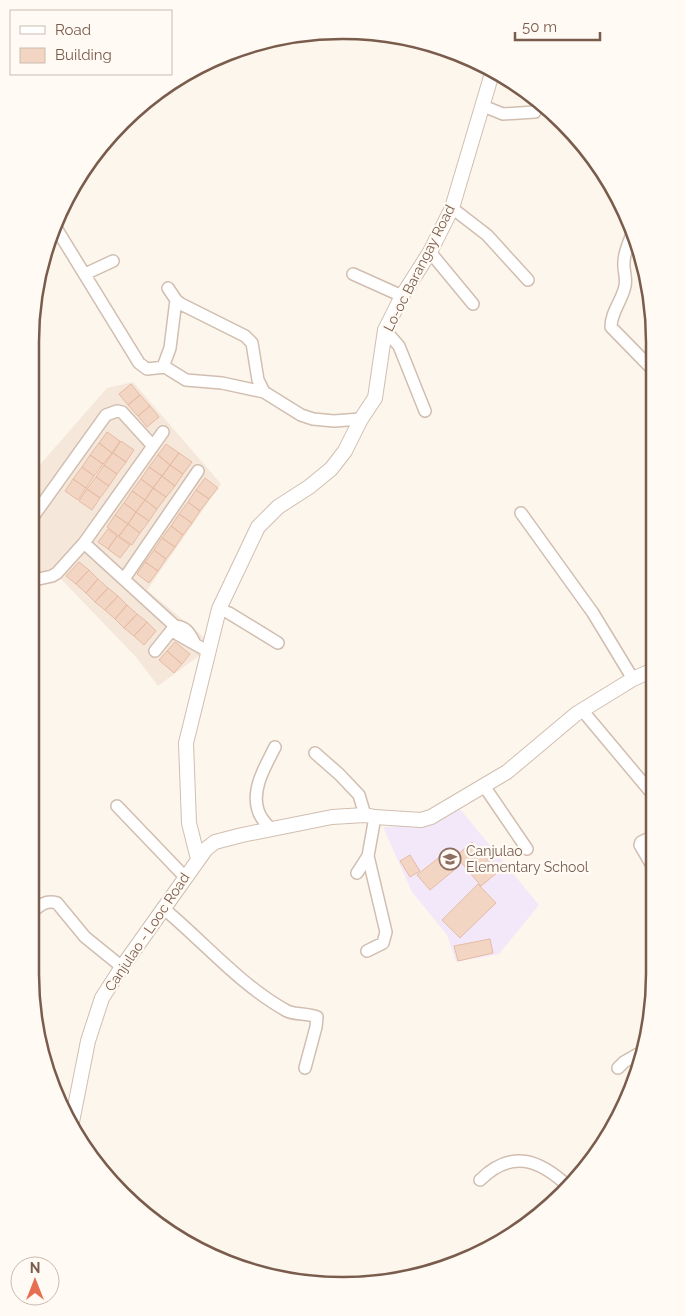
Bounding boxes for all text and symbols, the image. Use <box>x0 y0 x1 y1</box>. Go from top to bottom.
legend <box>10 10 172 75</box>
scale bar <box>515 10 600 42</box>
text: 50 m <box>522 18 557 36</box>
text: Road <box>55 21 91 39</box>
text: Building <box>55 46 112 64</box>
street label: Lo-oc Barangay Road <box>380 202 458 334</box>
place label: Canjulao Elementary School <box>466 843 589 875</box>
school or university icon: Canjulao Elementary School <box>438 847 462 871</box>
street label: Canjulao - Looc Road <box>101 870 193 994</box>
north arrow <box>10 1256 60 1306</box>
text: N <box>30 1260 40 1276</box>

